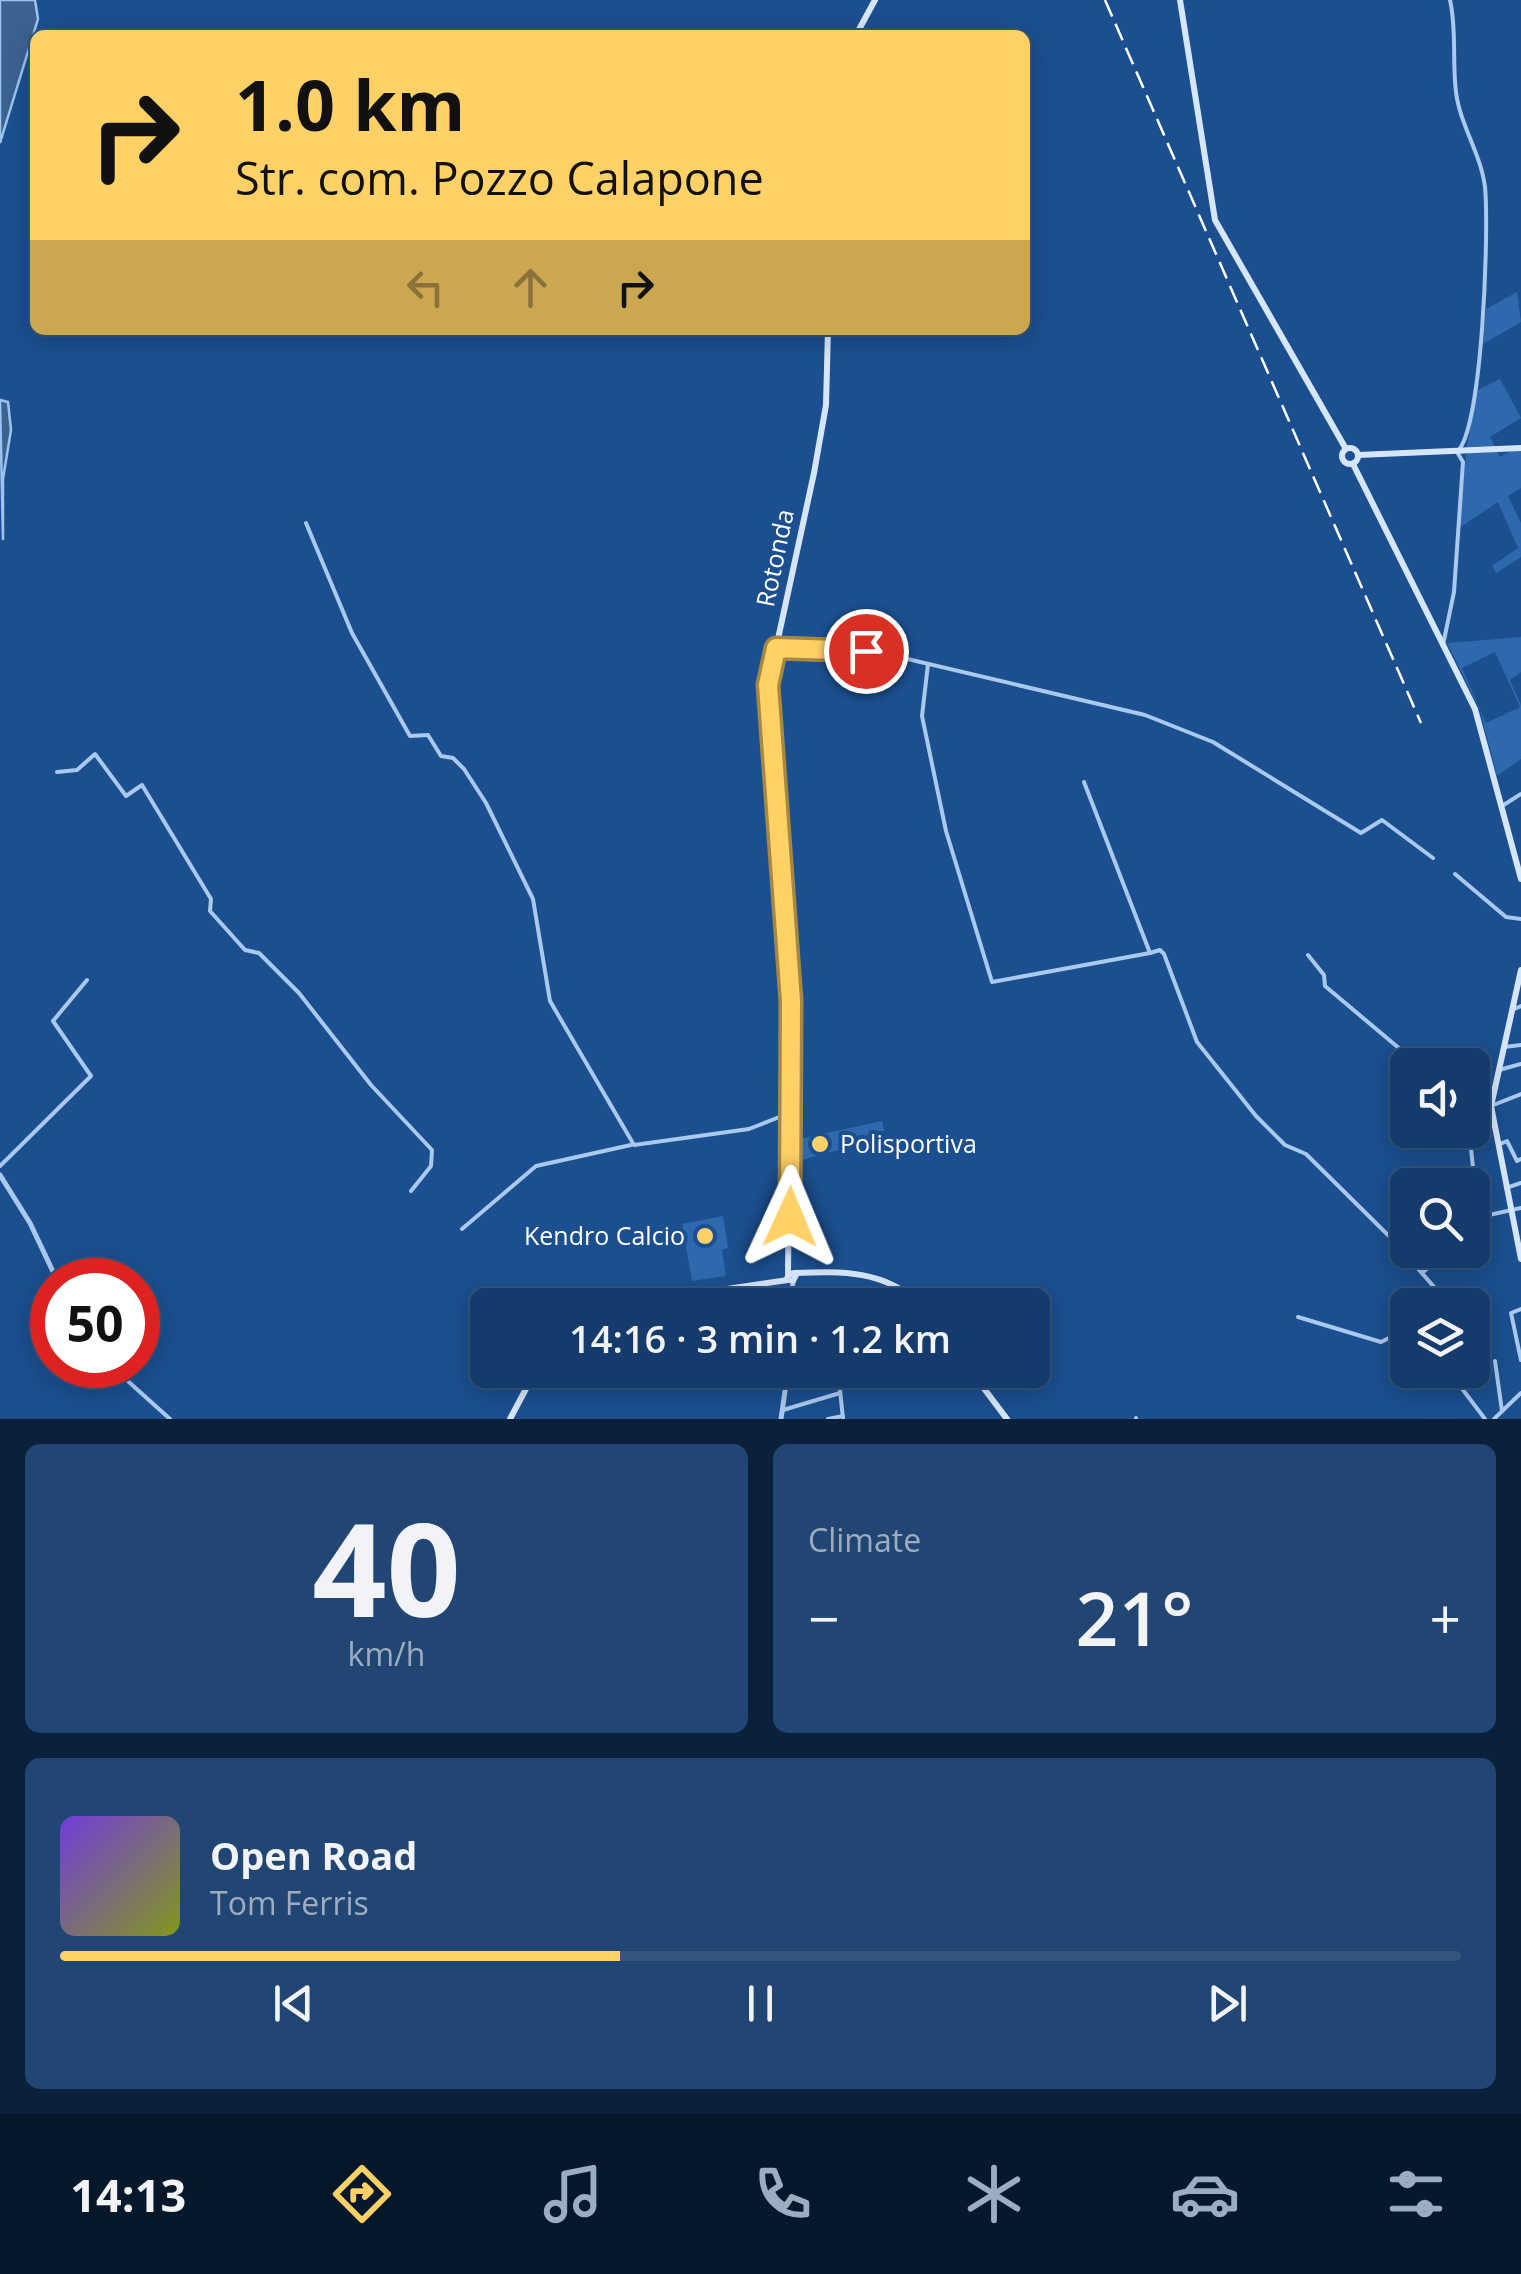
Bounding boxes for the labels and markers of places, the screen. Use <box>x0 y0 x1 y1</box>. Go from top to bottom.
pin <box>824 609 909 694</box>
place label: Polisportiva <box>840 1126 977 1160</box>
marker: Polisportiva <box>809 1133 831 1155</box>
place label: Kendro Calcio <box>524 1218 685 1252</box>
marker: Kendro Calcio <box>694 1225 716 1247</box>

